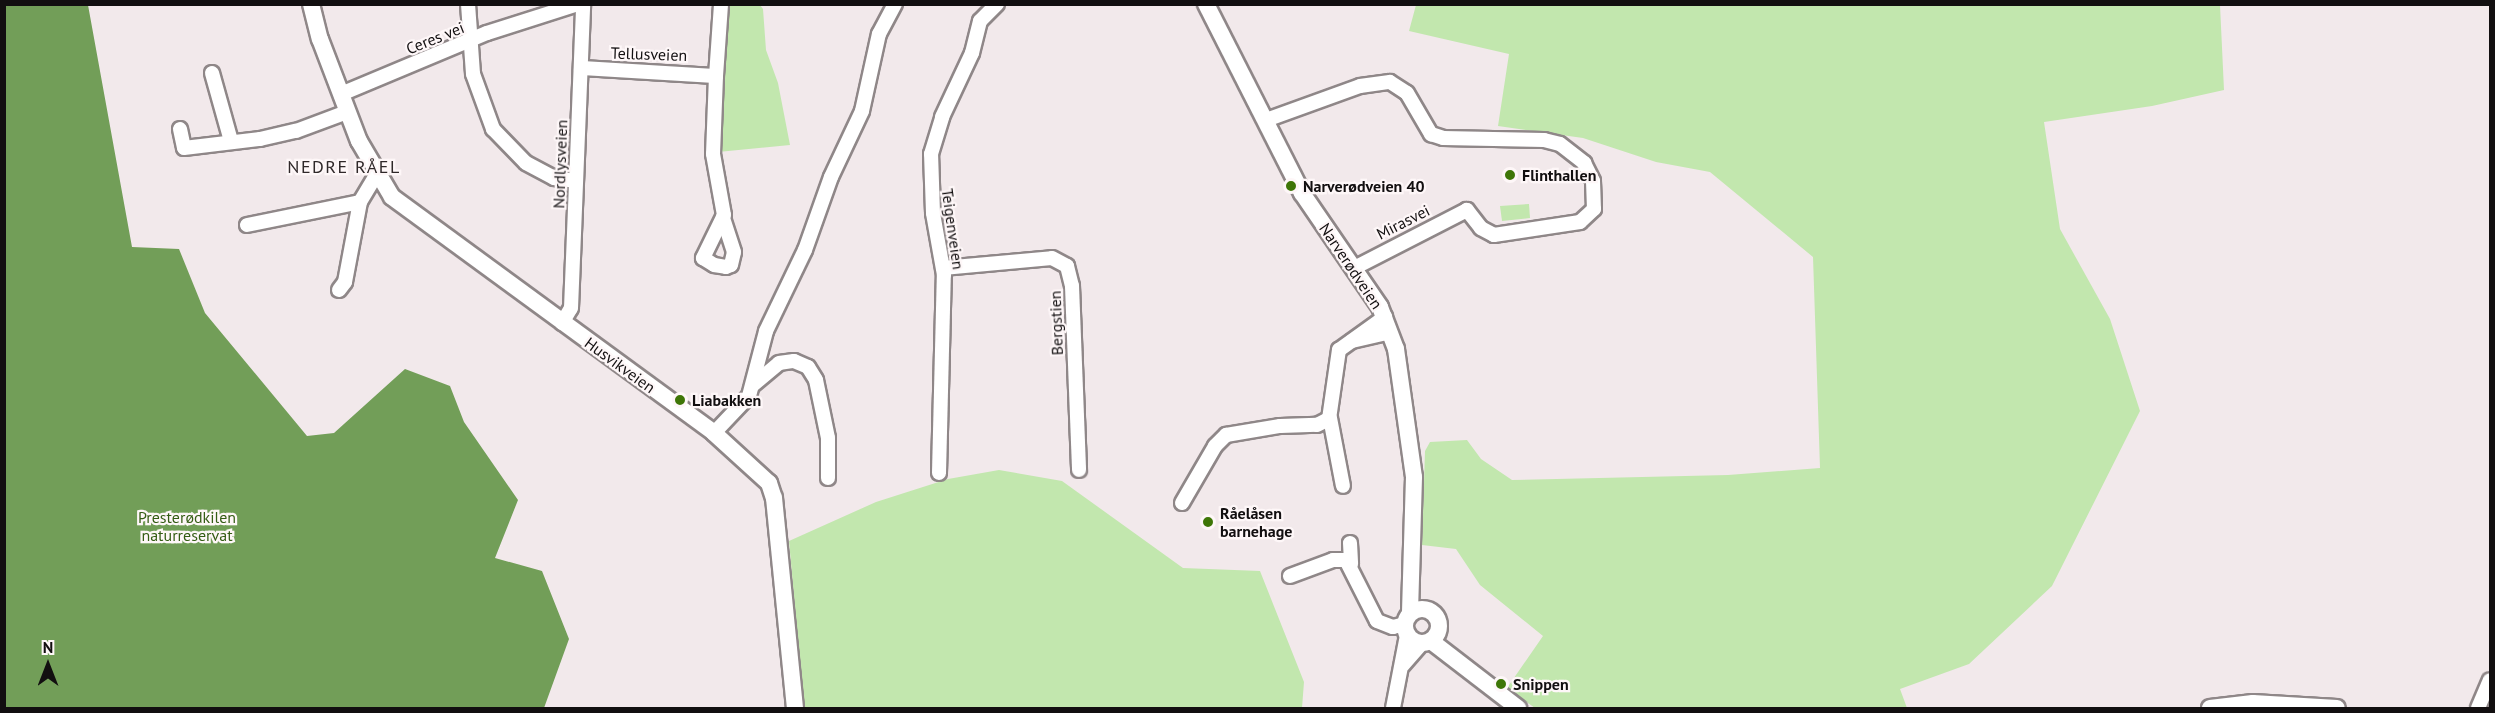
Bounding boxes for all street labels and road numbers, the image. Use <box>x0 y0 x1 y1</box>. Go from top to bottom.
street label: Ceres vei <box>403 18 467 58</box>
street label: Tellusveien <box>610 43 688 65</box>
street label: Nordlysveien <box>549 119 571 209</box>
street label: Teigenveien <box>938 187 968 271</box>
street label: Mirasvei <box>1373 201 1433 243</box>
street label: Narverødveien <box>1315 219 1387 313</box>
street label: Bergstien <box>1045 290 1067 356</box>
street label: Husvikveien <box>581 333 659 397</box>

